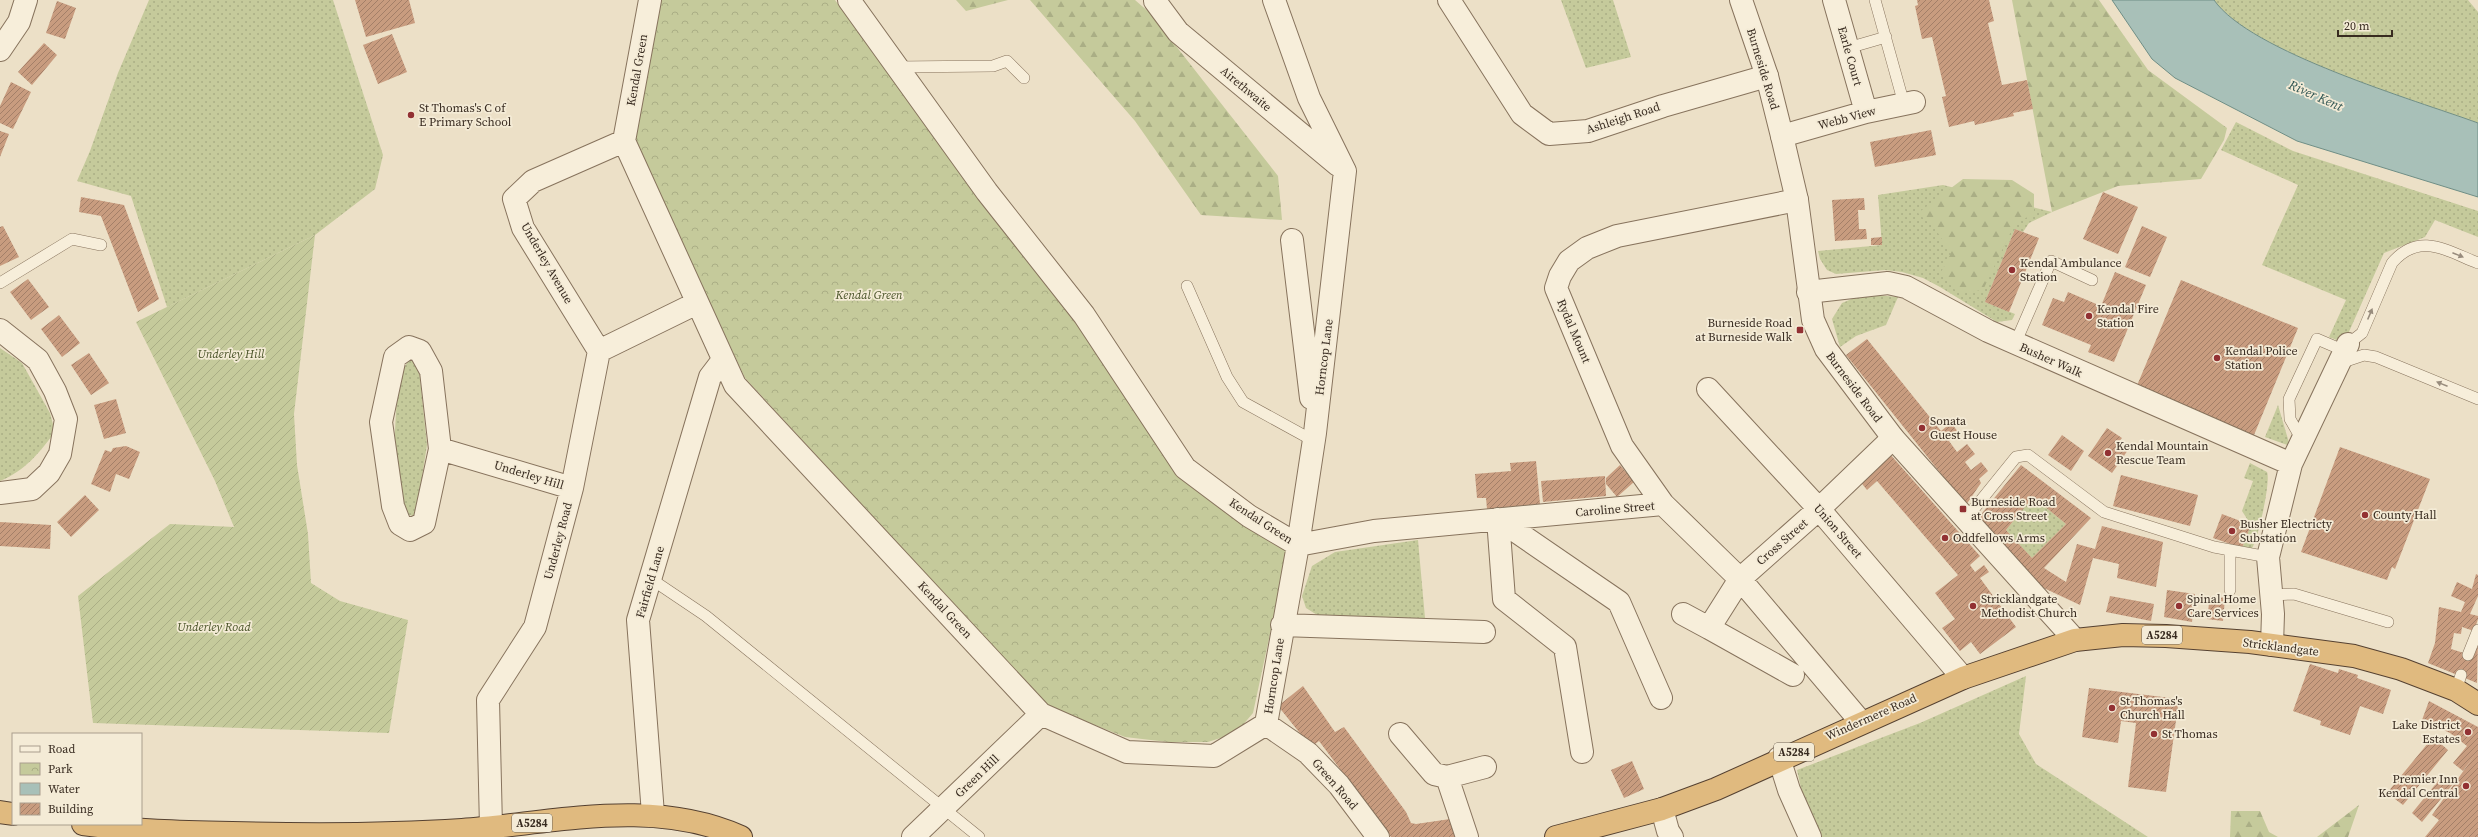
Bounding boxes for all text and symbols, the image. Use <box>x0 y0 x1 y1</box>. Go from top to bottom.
scale bar <box>2338 12 2392 38</box>
text: 20 m <box>2344 18 2370 34</box>
street label: Earle Court <box>1834 24 1866 88</box>
street label: Burneside Road <box>1743 26 1783 112</box>
street label: Kendal Green <box>623 33 651 107</box>
street label: Airethwaite <box>1217 63 1275 115</box>
water label: River Kent <box>2285 76 2346 115</box>
street label: Ashleigh Road <box>1584 98 1662 137</box>
place label: St Thomas's C of E Primary School <box>419 100 512 130</box>
street label: Webb View <box>1816 102 1879 133</box>
marker: St Thomas's C of E Primary School <box>406 110 416 120</box>
street label: Underley Avenue <box>517 219 577 307</box>
one-way arrow <box>2453 253 2465 259</box>
place label: Kendal Ambulance Station <box>2020 255 2122 285</box>
marker: Kendal Ambulance Station <box>2007 265 2017 275</box>
park label: Kendal Green <box>834 287 903 303</box>
street label: Rydal Mount <box>1553 297 1595 365</box>
place label: Kendal Fire Station <box>2097 301 2159 331</box>
one-way arrow <box>2367 308 2373 319</box>
marker: Kendal Fire Station <box>2084 311 2094 321</box>
place label: Burneside Road at Burneside Walk <box>1695 315 1792 345</box>
street label: Horncop Lane <box>1311 318 1337 396</box>
marker: Burneside Road at Burneside Walk <box>1795 325 1805 335</box>
street label: Busher Walk <box>2017 339 2085 381</box>
place label: Kendal Police Station <box>2225 343 2298 373</box>
park label: Underley Hill <box>198 346 265 362</box>
street label: Burneside Road <box>1822 348 1886 426</box>
marker: Kendal Police Station <box>2212 353 2222 363</box>
one-way arrow <box>2436 381 2447 387</box>
place label: Sonata Guest House <box>1930 413 1997 443</box>
marker: Sonata Guest House <box>1917 423 1927 433</box>
place label: Kendal Mountain Rescue Team <box>2116 438 2208 468</box>
marker: Kendal Mountain Rescue Team <box>2103 448 2113 458</box>
street label: Underley Hill <box>492 457 566 493</box>
street label: Kendal Green <box>1226 494 1296 548</box>
place label: Burneside Road at Cross Street <box>1971 494 2056 524</box>
street label: Caroline Street <box>1575 498 1655 520</box>
street label: Underley Road <box>540 500 576 581</box>
street label: Union Street <box>1810 501 1866 562</box>
marker: Burneside Road at Cross Street <box>1958 504 1968 514</box>
place label: County Hall <box>2373 507 2437 523</box>
marker: County Hall <box>2360 510 2370 520</box>
street label: Cross Street <box>1753 515 1811 569</box>
place label: Busher Electricty Substation <box>2240 516 2333 546</box>
marker: Busher Electricty Substation <box>2227 526 2237 536</box>
place label: Oddfellows Arms <box>1953 530 2045 546</box>
marker: Oddfellows Arms <box>1940 533 1950 543</box>
street label: Fairfield Lane <box>632 544 668 620</box>
street label: Kendal Green <box>914 578 976 642</box>
place label: Stricklandgate Methodist Church <box>1981 591 2077 621</box>
place label: Spinal Home Care Services <box>2187 591 2259 621</box>
marker: Stricklandgate Methodist Church <box>1968 601 1978 611</box>
marker: Spinal Home Care Services <box>2174 601 2184 611</box>
park label: Underley Road <box>177 619 251 635</box>
road number: A5284 <box>2142 626 2182 644</box>
street label: Stricklandgate <box>2242 634 2320 660</box>
street label: Horncop Lane <box>1260 637 1288 715</box>
street label: Windermere Road <box>1823 690 1919 744</box>
place label: St Thomas's Church Hall <box>2120 693 2185 723</box>
marker: St Thomas's Church Hall <box>2107 703 2117 713</box>
place label: Lake District Estates <box>2392 717 2460 747</box>
place label: St Thomas <box>2162 726 2218 742</box>
marker: Lake District Estates <box>2463 727 2473 737</box>
marker: St Thomas <box>2149 729 2159 739</box>
legend <box>12 733 142 825</box>
text: Road <box>48 741 75 757</box>
road number: A5284 <box>1774 743 1814 761</box>
street label: Green Hill <box>951 751 1003 801</box>
street label: Green Road <box>1308 755 1362 813</box>
text: Park <box>48 761 73 777</box>
place label: Premier Inn Kendal Central <box>2378 771 2458 801</box>
text: Water <box>48 781 80 797</box>
marker: Premier Inn Kendal Central <box>2461 781 2471 791</box>
text: Building <box>48 801 93 817</box>
road number: A5284 <box>512 814 552 832</box>

